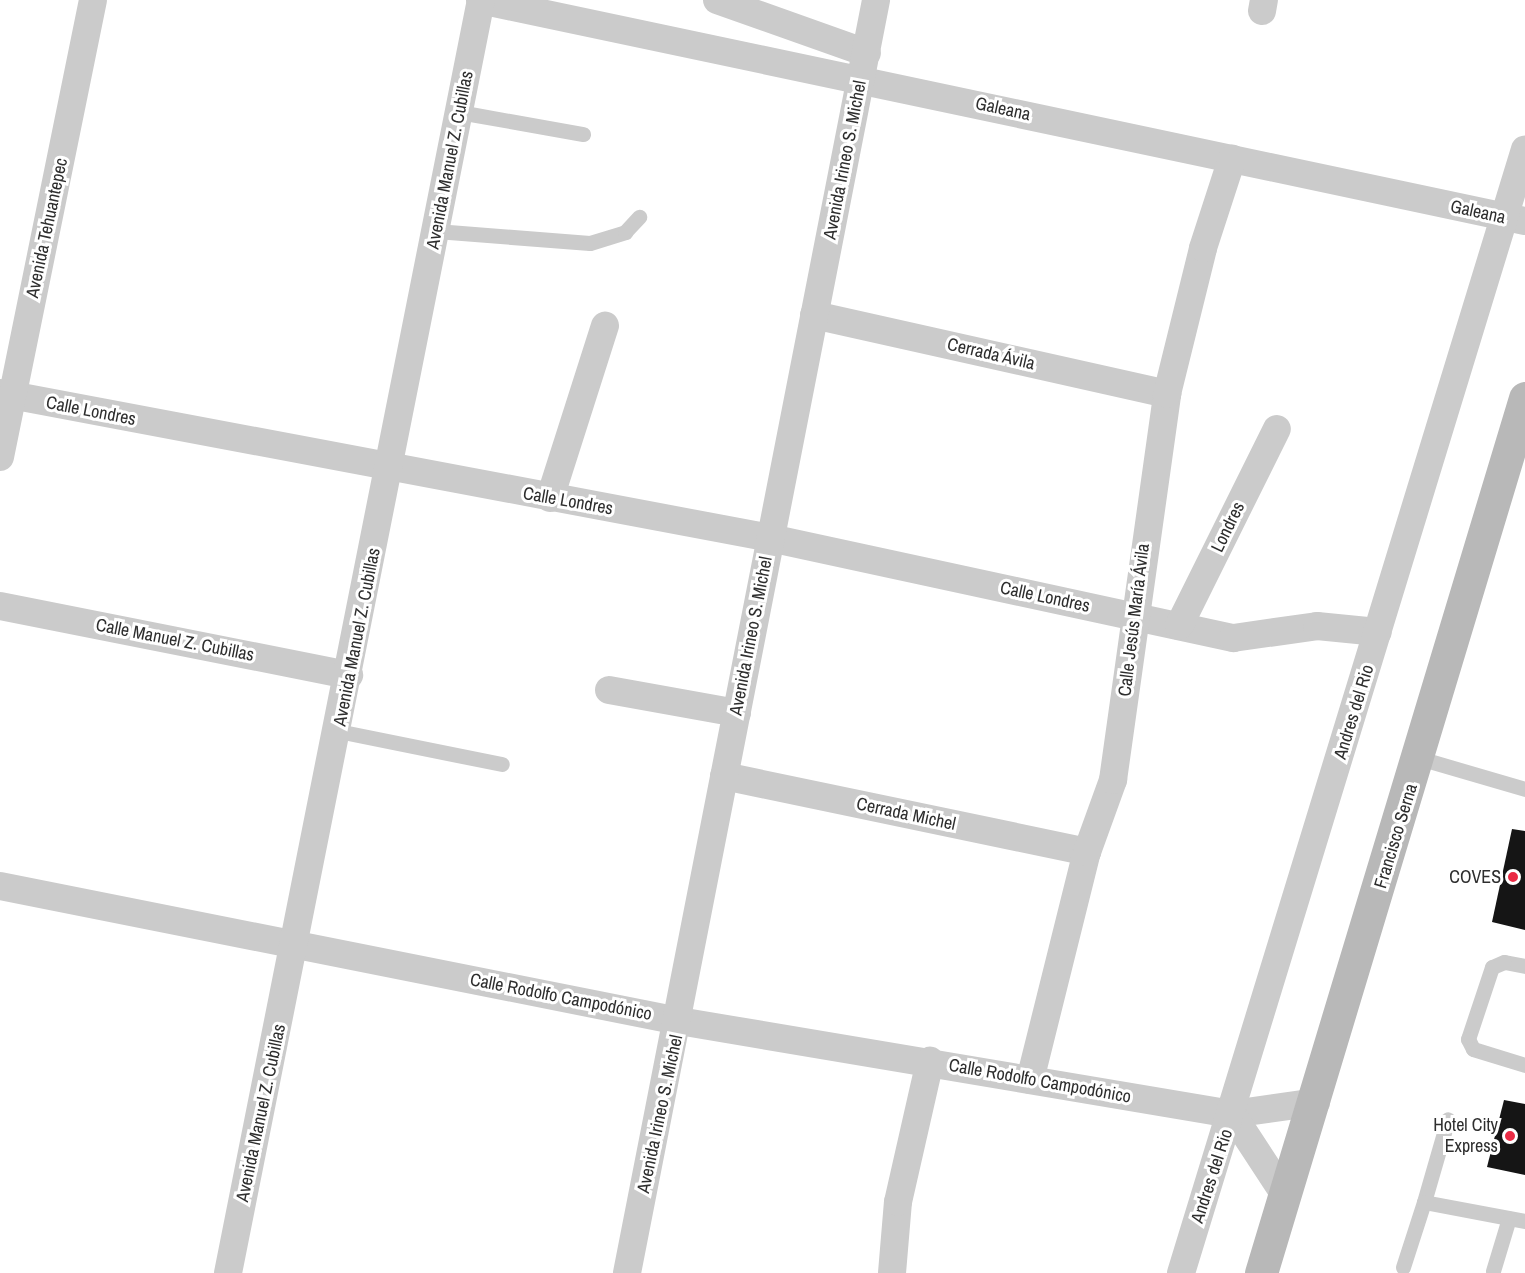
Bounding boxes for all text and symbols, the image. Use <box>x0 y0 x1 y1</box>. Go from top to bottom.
street label: Avenida Manuel Z. Cubillas <box>422 69 478 251</box>
street label: Avenida Irineo S. Michel <box>819 79 871 241</box>
street label: Galeana <box>973 93 1033 125</box>
street label: Avenida Tehuantepec <box>22 156 72 300</box>
street label: Galeana <box>1448 196 1508 228</box>
street label: Cerrada Ávila <box>945 333 1037 375</box>
street label: Calle Londres <box>44 392 138 430</box>
street label: Calle Londres <box>521 482 615 520</box>
street label: Londres <box>1207 498 1249 556</box>
street label: Calle Jesús María Ávila <box>1114 542 1154 698</box>
street label: Avenida Manuel Z. Cubillas <box>329 546 385 728</box>
street label: Avenida Irineo S. Michel <box>725 555 777 717</box>
street label: Calle Londres <box>998 577 1092 617</box>
street label: Calle Manuel Z. Cubillas <box>94 614 256 666</box>
street label: Andres del Rio <box>1329 662 1379 762</box>
street label: Francisco Serna <box>1370 781 1422 891</box>
street label: Cerrada Michel <box>854 793 958 835</box>
place label: COVES <box>1449 866 1501 888</box>
marker: COVES <box>1506 870 1520 884</box>
street label: Calle Rodolfo Campodónico <box>468 969 654 1025</box>
street label: Avenida Manuel Z. Cubillas <box>232 1022 290 1204</box>
street label: Avenida Irineo S. Michel <box>633 1033 687 1195</box>
street label: Calle Rodolfo Campodónico <box>947 1054 1133 1108</box>
place label: Hotel City Express <box>1433 1115 1498 1158</box>
street label: Andres del Rio <box>1187 1126 1237 1226</box>
marker: Hotel City Express <box>1503 1129 1517 1143</box>

